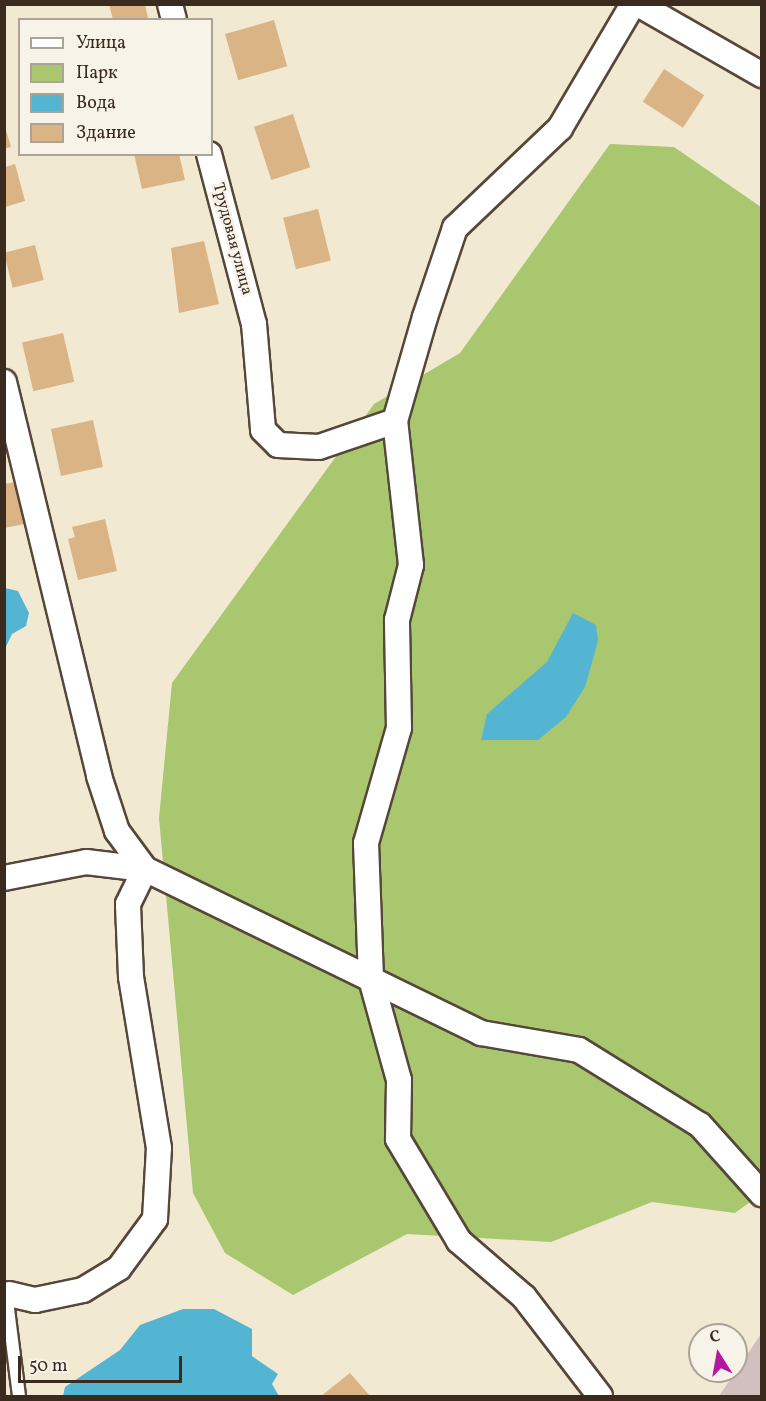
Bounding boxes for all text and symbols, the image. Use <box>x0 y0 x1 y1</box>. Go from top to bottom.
legend <box>18 18 213 156</box>
text: Улица <box>76 31 126 56</box>
text: Парк <box>76 61 118 86</box>
text: Вода <box>76 91 116 116</box>
text: Здание <box>76 121 136 146</box>
street label: Трудовая улица <box>208 181 256 297</box>
north arrow <box>688 1323 748 1383</box>
text: С <box>708 1326 722 1349</box>
scale bar <box>21 1344 184 1382</box>
text: 50 m <box>29 1354 68 1379</box>

